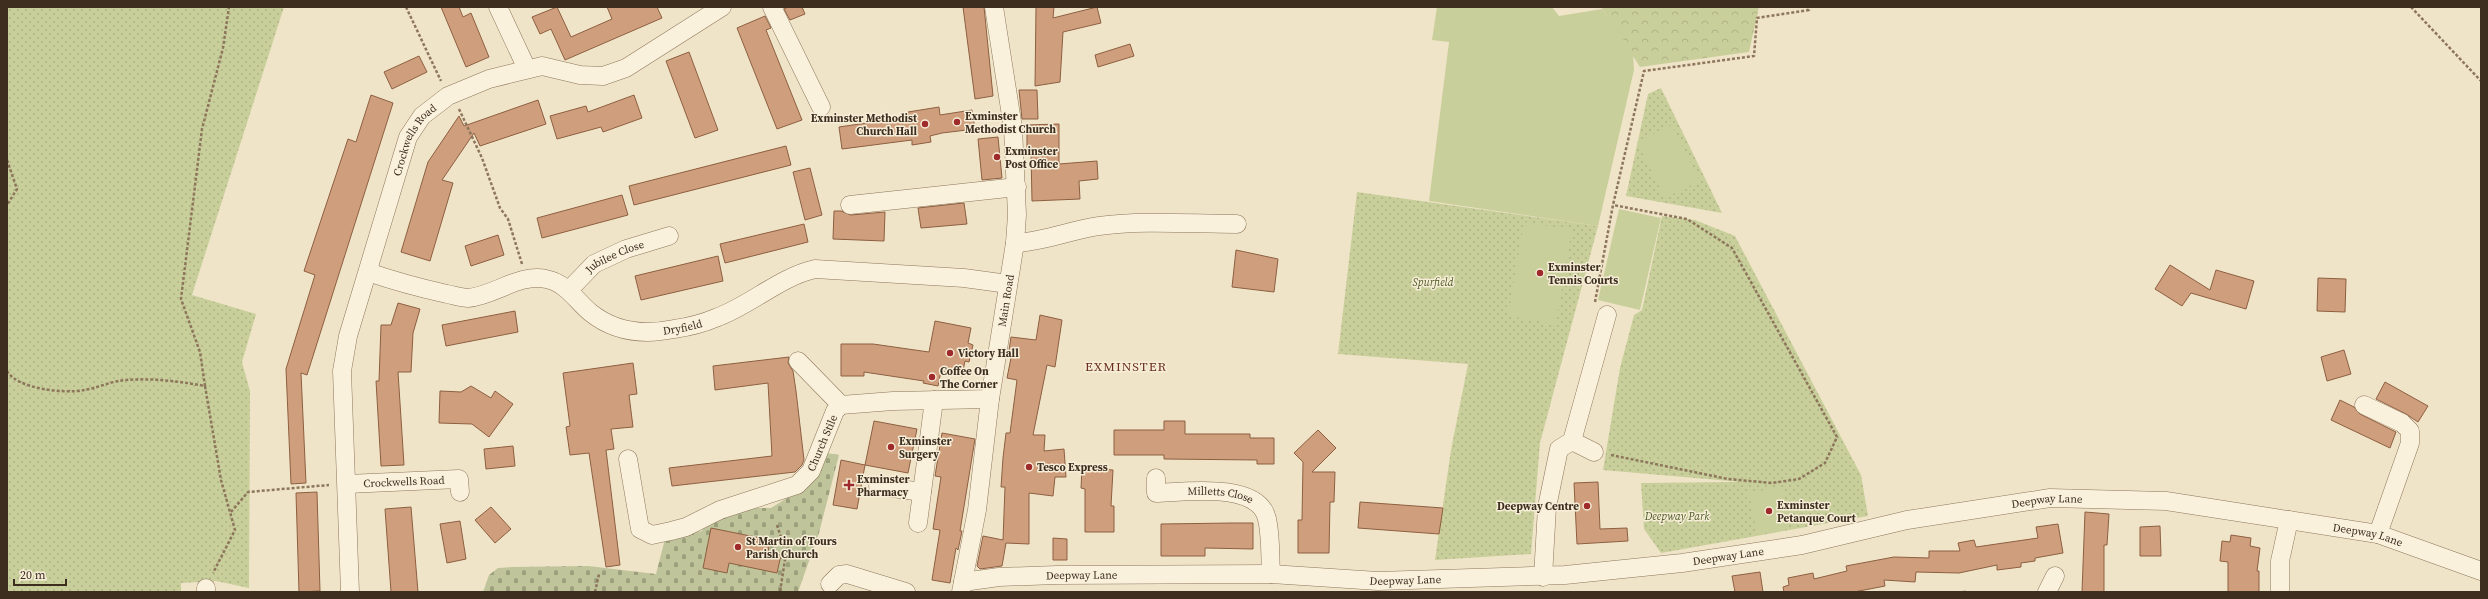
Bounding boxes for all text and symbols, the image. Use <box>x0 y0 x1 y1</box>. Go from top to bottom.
street label: Crockwells Road <box>390 100 440 178</box>
place label: Exminster Methodist Church <box>965 109 1056 137</box>
place label: Exminster Methodist Church Hall <box>811 111 918 139</box>
marker: Exminster Methodist Church <box>952 117 962 127</box>
marker: Exminster Methodist Church Hall <box>920 119 930 129</box>
place label: Exminster Post Office <box>1005 144 1059 172</box>
marker: Exminster Post Office <box>992 152 1002 162</box>
street label: Jubilee Close <box>581 237 646 277</box>
place label: Exminster Tennis Courts <box>1548 260 1618 288</box>
marker: Exminster Tennis Courts <box>1535 268 1545 278</box>
street label: Main Road <box>995 273 1018 328</box>
park label: Spurfield <box>1413 275 1454 290</box>
street label: Dryfield <box>662 316 705 339</box>
place label: Victory Hall <box>958 346 1019 361</box>
marker: Victory Hall <box>945 348 955 358</box>
district label: EXMINSTER <box>1085 358 1167 375</box>
place label: Coffee On The Corner <box>940 364 999 392</box>
marker: Coffee On The Corner <box>927 372 937 382</box>
street label: Church Stile <box>804 412 841 474</box>
place label: Exminster Surgery <box>899 434 952 462</box>
marker: Exminster Surgery <box>886 442 896 452</box>
place label: Tesco Express <box>1037 460 1108 475</box>
marker: Tesco Express <box>1024 462 1034 472</box>
place label: Exminster Pharmacy <box>857 472 910 500</box>
street label: Crockwells Road <box>363 473 446 491</box>
marker: Exminster Pharmacy <box>844 480 854 490</box>
street label: Milletts Close <box>1187 484 1256 507</box>
street label: Deepway Lane <box>2010 491 2083 512</box>
place label: Exminster Petanque Court <box>1777 498 1857 526</box>
place label: Deepway Centre <box>1497 499 1579 514</box>
marker: Deepway Centre <box>1582 501 1592 511</box>
marker: Exminster Petanque Court <box>1764 506 1774 516</box>
park label: Deepway Park <box>1644 509 1710 524</box>
street label: Deepway Lane <box>2332 520 2405 550</box>
place label: St Martin of Tours Parish Church <box>746 534 837 562</box>
marker: St Martin of Tours Parish Church <box>733 542 743 552</box>
street label: Deepway Lane <box>1692 544 1765 569</box>
scale bar <box>14 561 66 587</box>
text: 20 m <box>20 567 46 583</box>
street label: Deepway Lane <box>1046 568 1118 583</box>
street label: Deepway Lane <box>1369 572 1442 589</box>

